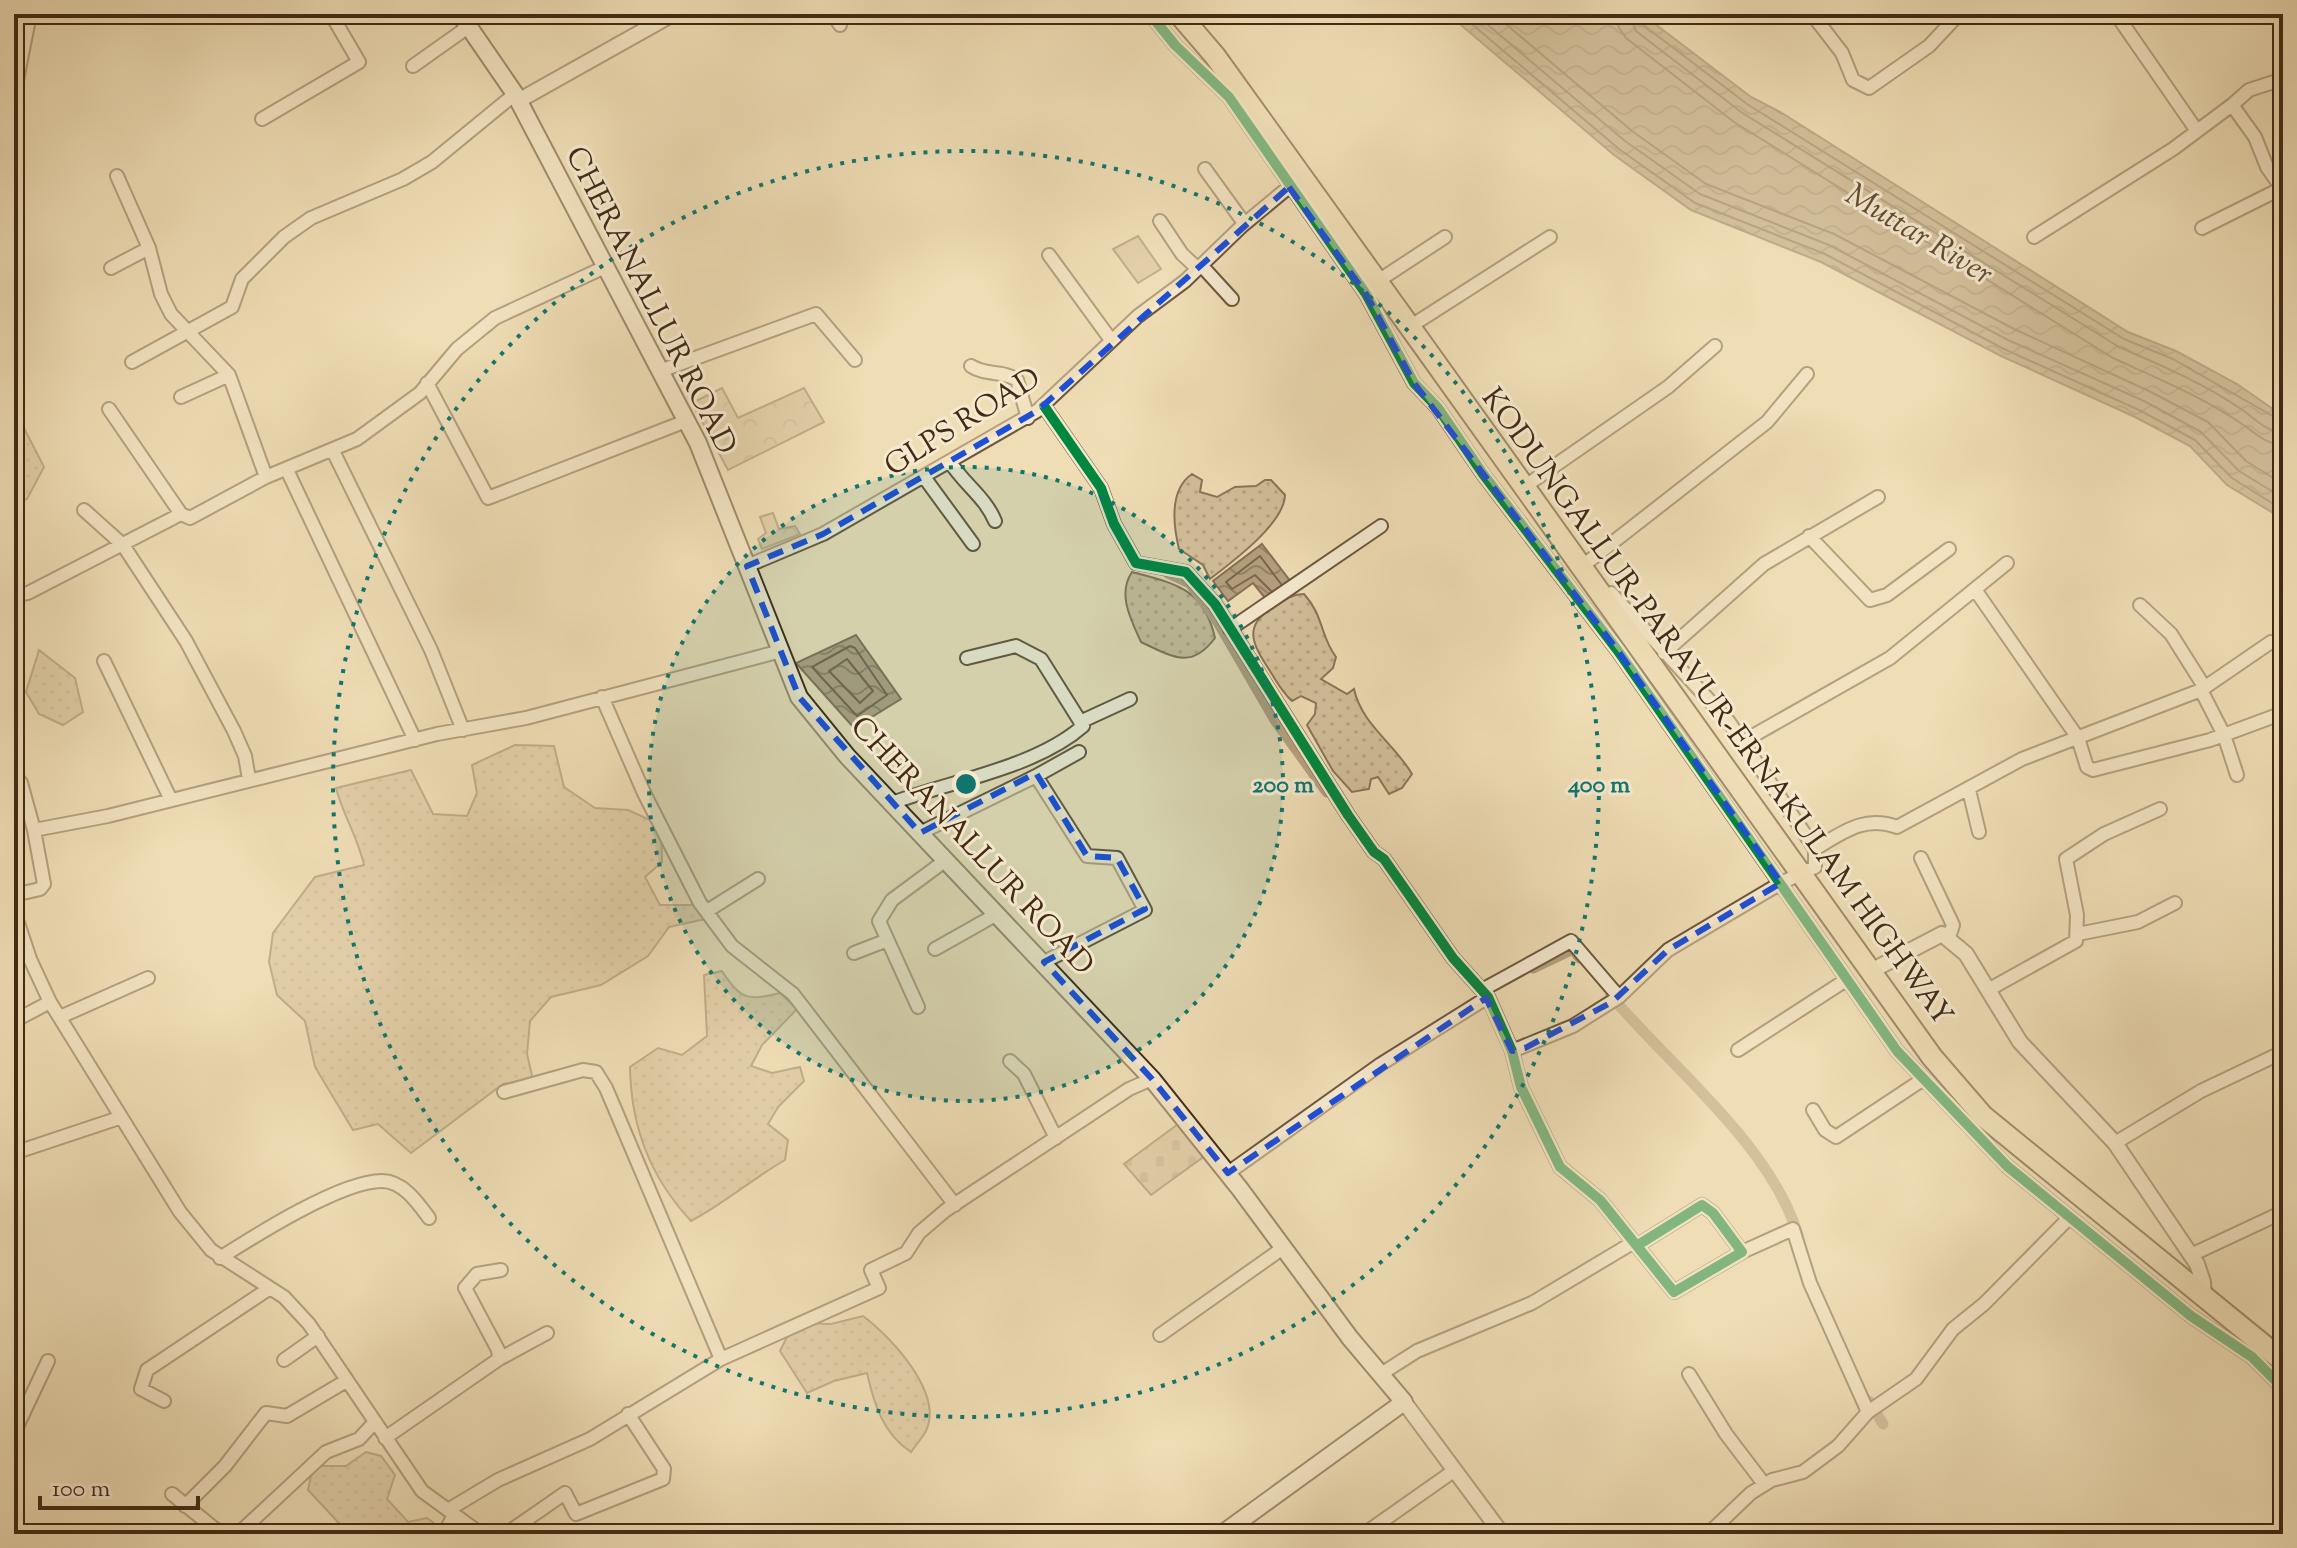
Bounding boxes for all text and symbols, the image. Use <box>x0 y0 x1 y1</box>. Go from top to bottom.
street label: CHERANALLUR ROAD <box>553 140 746 463</box>
water label: Muttar River <box>1836 173 2001 298</box>
street label: GLPS ROAD <box>877 358 1050 488</box>
street label: KODUNGALLUR-PARAVUR-ERNAKULAM HIGHWAY <box>1470 380 1962 1035</box>
street label: CHERANALLUR ROAD <box>839 708 1103 986</box>
text: 200 m <box>1252 769 1314 803</box>
text: 400 m <box>1567 769 1630 803</box>
centre of rings <box>952 770 980 798</box>
scale bar <box>40 1460 198 1510</box>
text: 100 m <box>52 1473 110 1507</box>

